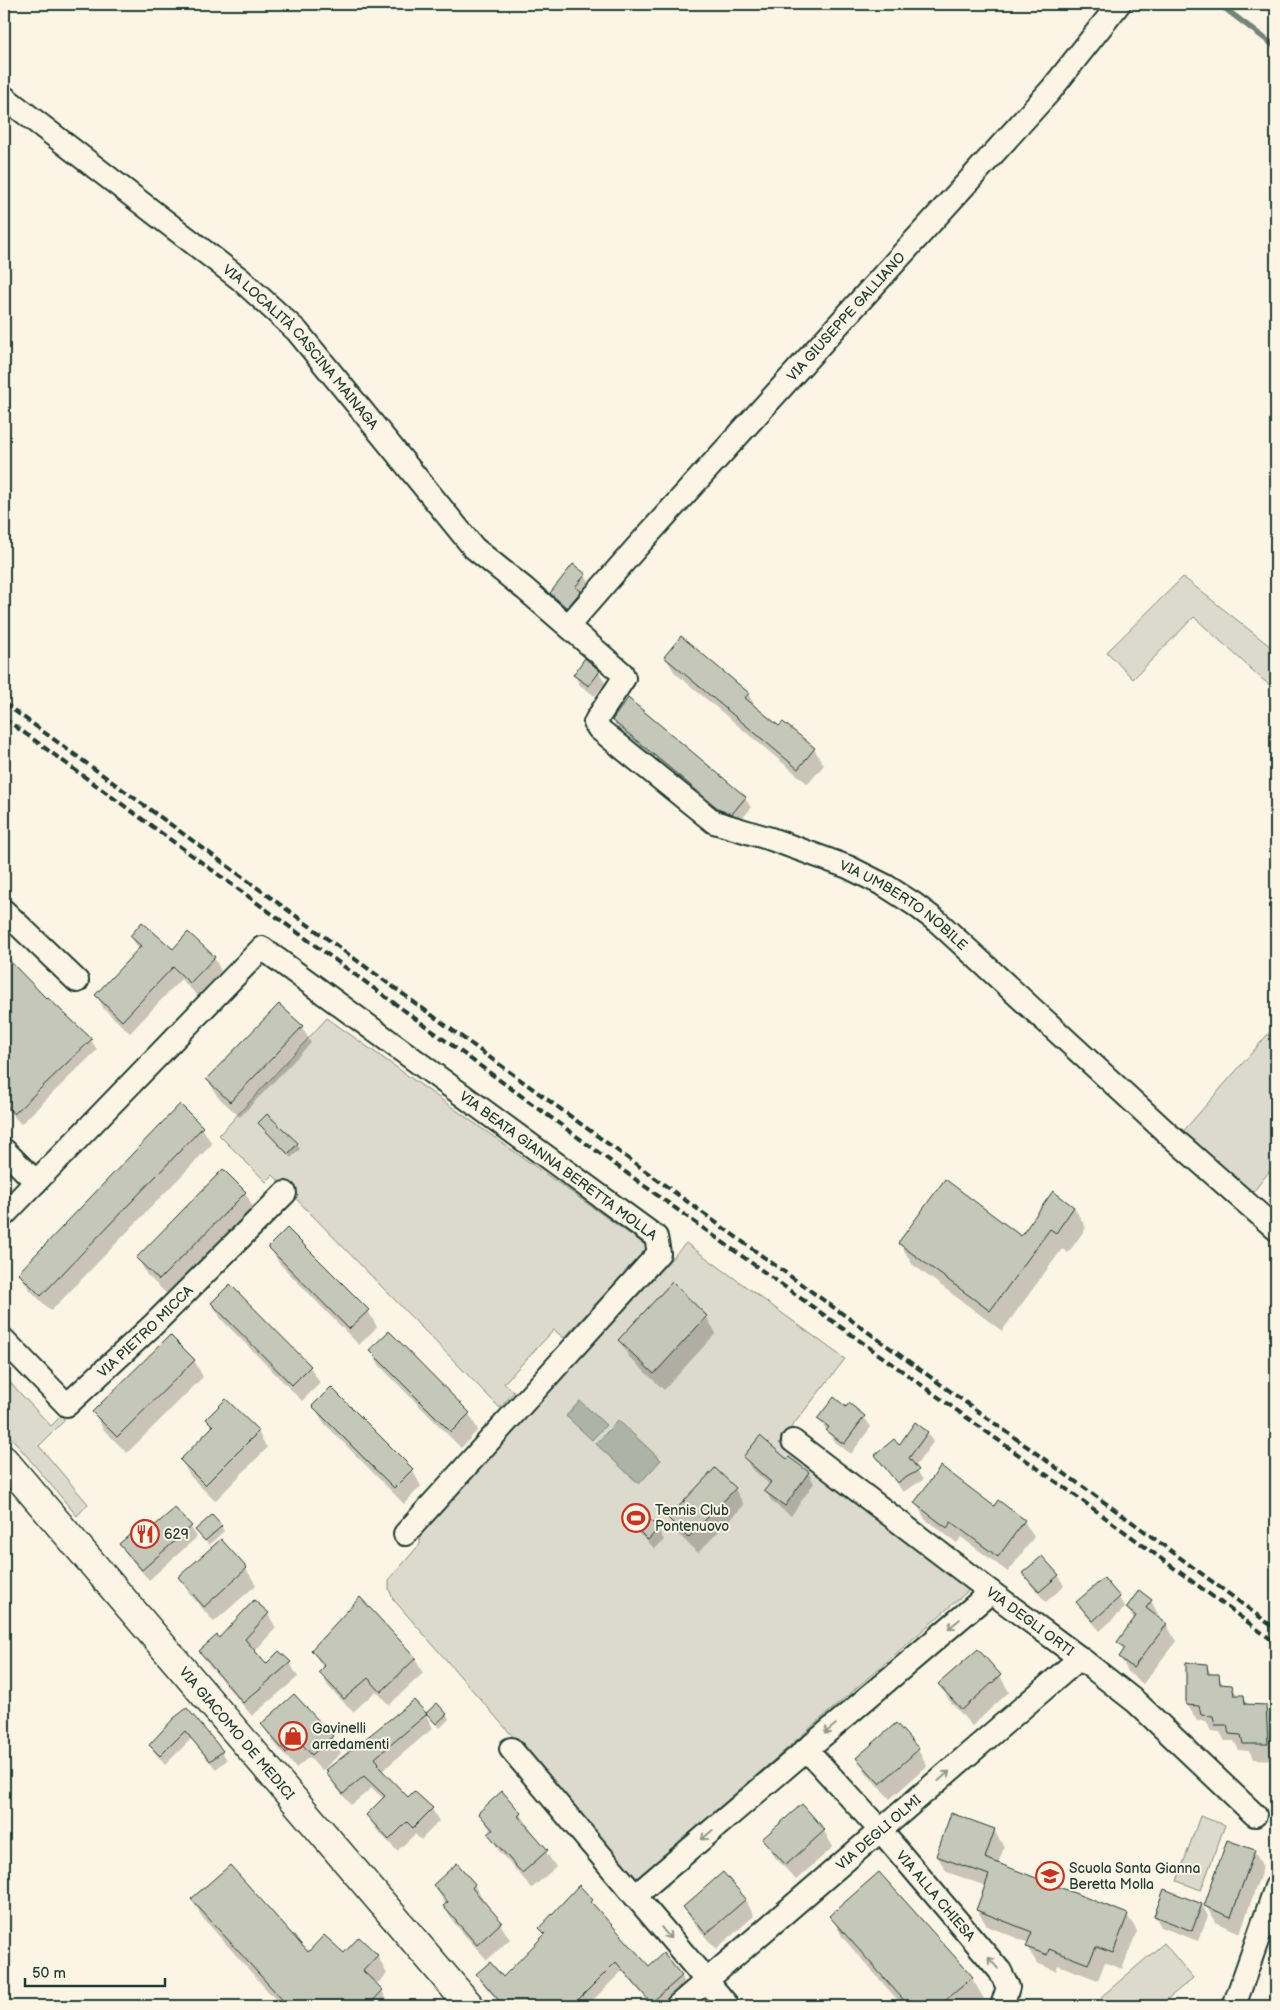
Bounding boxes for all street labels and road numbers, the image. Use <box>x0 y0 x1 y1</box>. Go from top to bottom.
street label: VIA GIUSEPPE GALLIANO <box>783 248 909 384</box>
street label: VIA LOCALITÀ CASCINA MAINAGA <box>220 260 382 433</box>
street label: VIA UMBERTO NOBILE <box>838 856 971 953</box>
street label: VIA BEATA GIANNA BERETTA MOLLA <box>456 1087 661 1244</box>
street label: VIA PIETRO MICCA <box>94 1281 197 1381</box>
street label: VIA DEGLI ORTI <box>983 1583 1077 1659</box>
street label: VIA GIACOMO DE MEDICI <box>176 1663 298 1803</box>
street label: VIA DEGLI OLMI <box>832 1791 924 1873</box>
street label: VIA ALLA CHIESA <box>893 1847 979 1945</box>

